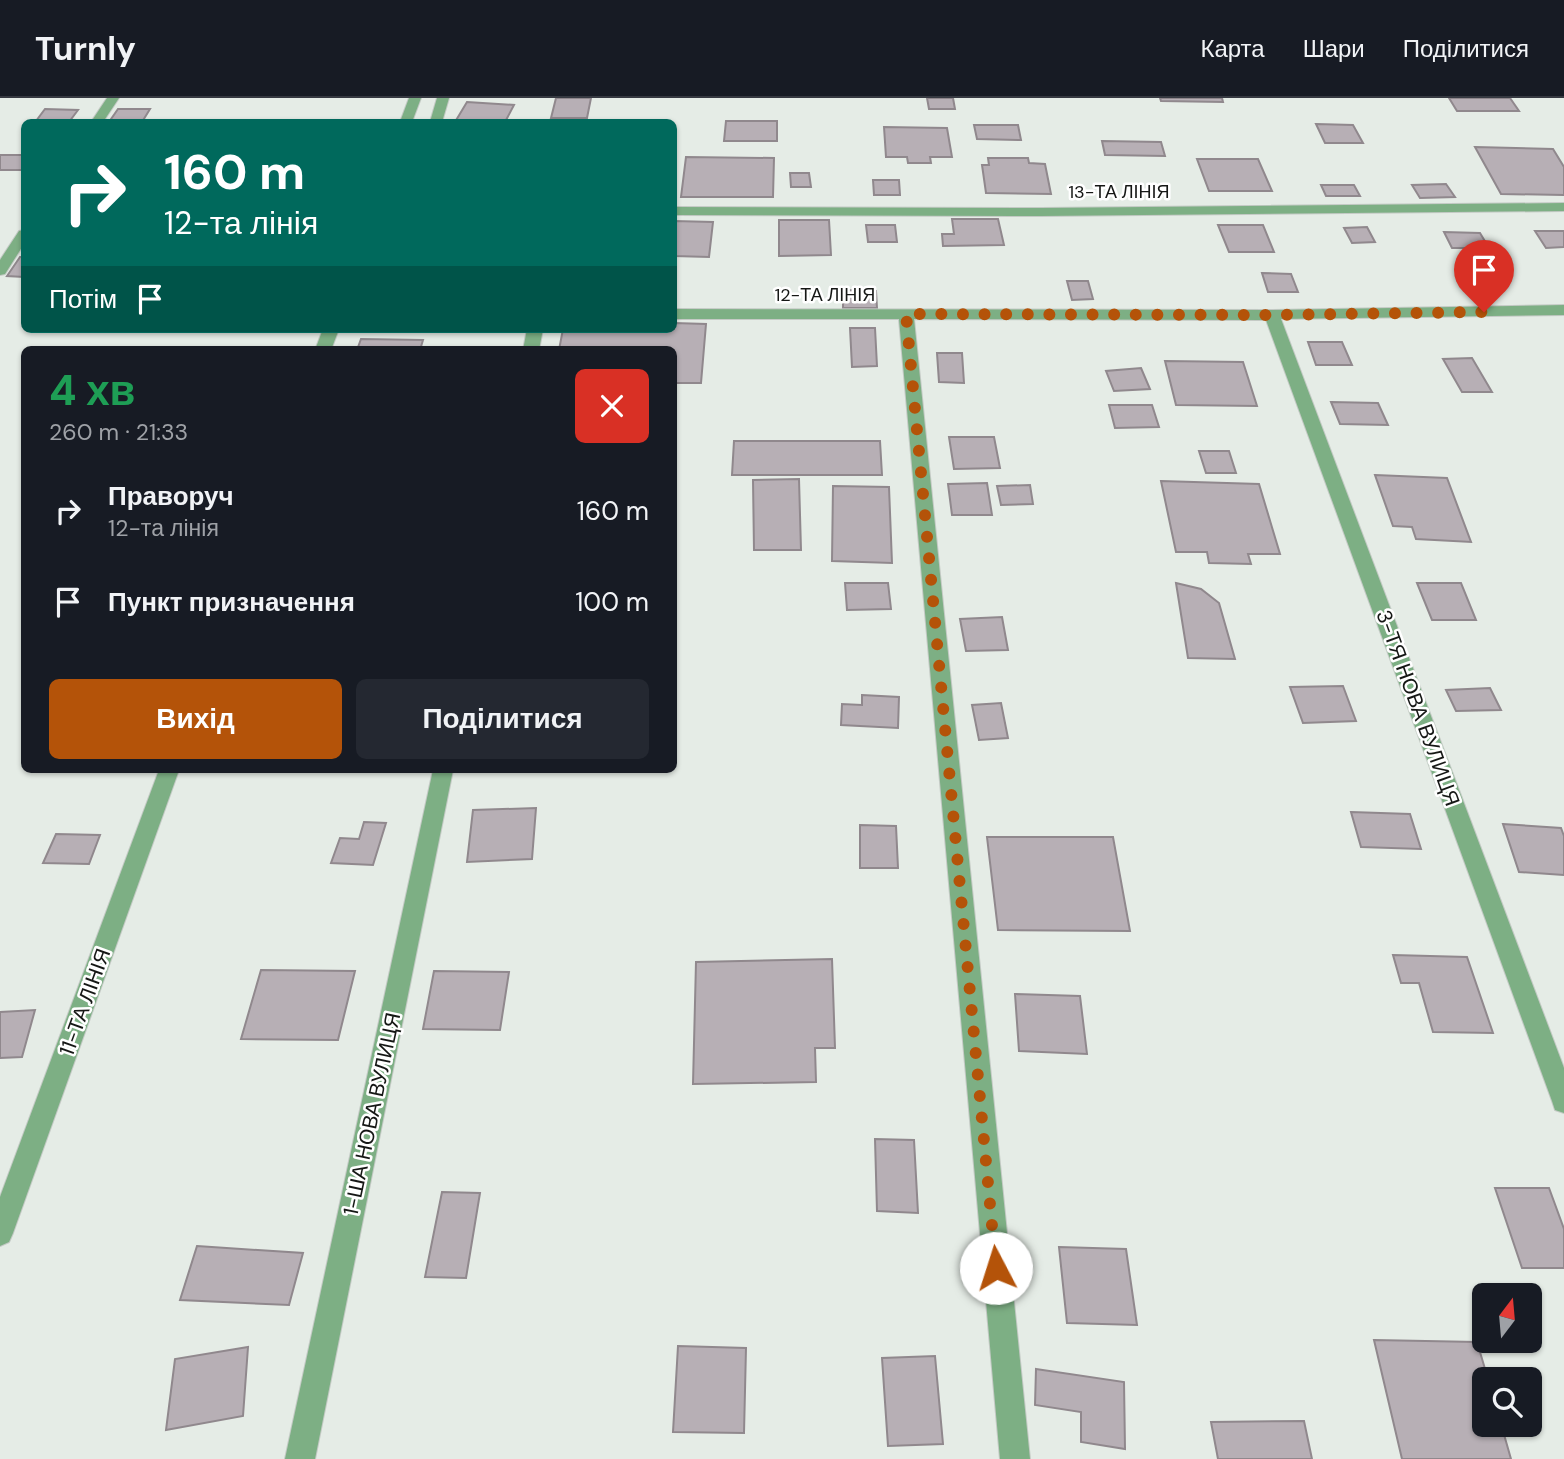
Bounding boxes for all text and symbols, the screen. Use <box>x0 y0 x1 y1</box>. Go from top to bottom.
text: Turnly <box>35 27 136 70</box>
text: Карта <box>1200 33 1265 64</box>
text: Шари <box>1303 33 1365 64</box>
text: Поділитися <box>1403 33 1529 64</box>
text: 160 m <box>164 140 305 204</box>
icon: right <box>49 147 140 238</box>
street label: 13-ТА ЛІНІЯ <box>1069 180 1170 204</box>
text: 12-та лінія <box>164 202 318 244</box>
pin <box>1454 240 1514 312</box>
icon: arrive <box>1465 251 1503 289</box>
icon: arrive <box>131 280 169 318</box>
text: Потім <box>49 282 117 316</box>
street label: 12-ТА ЛІНІЯ <box>775 283 875 307</box>
text: 4 хв <box>49 363 135 418</box>
button: close <box>575 369 649 443</box>
text: 260 m · 21:33 <box>49 417 188 447</box>
text: Праворуч <box>108 479 234 513</box>
icon: right <box>49 492 87 530</box>
text: 160 m <box>577 494 649 528</box>
text: 12-та лінія <box>108 513 219 543</box>
icon: arrive <box>49 583 87 621</box>
text: Пункт призначення <box>108 585 355 619</box>
text: 100 m <box>575 585 649 619</box>
street label: 3-ТЯ НОВА ВУЛИЦЯ <box>1369 606 1467 810</box>
button: Вихід <box>49 679 342 759</box>
button: Поділитися <box>356 679 649 759</box>
street label: 11-ТА ЛІНІЯ <box>53 945 117 1059</box>
street label: 1-ША НОВА ВУЛИЦЯ <box>337 1010 407 1218</box>
position arrow <box>959 1231 1033 1305</box>
north arrow <box>1472 1283 1542 1353</box>
map controls <box>1472 1283 1542 1437</box>
button: search <box>1472 1367 1542 1437</box>

